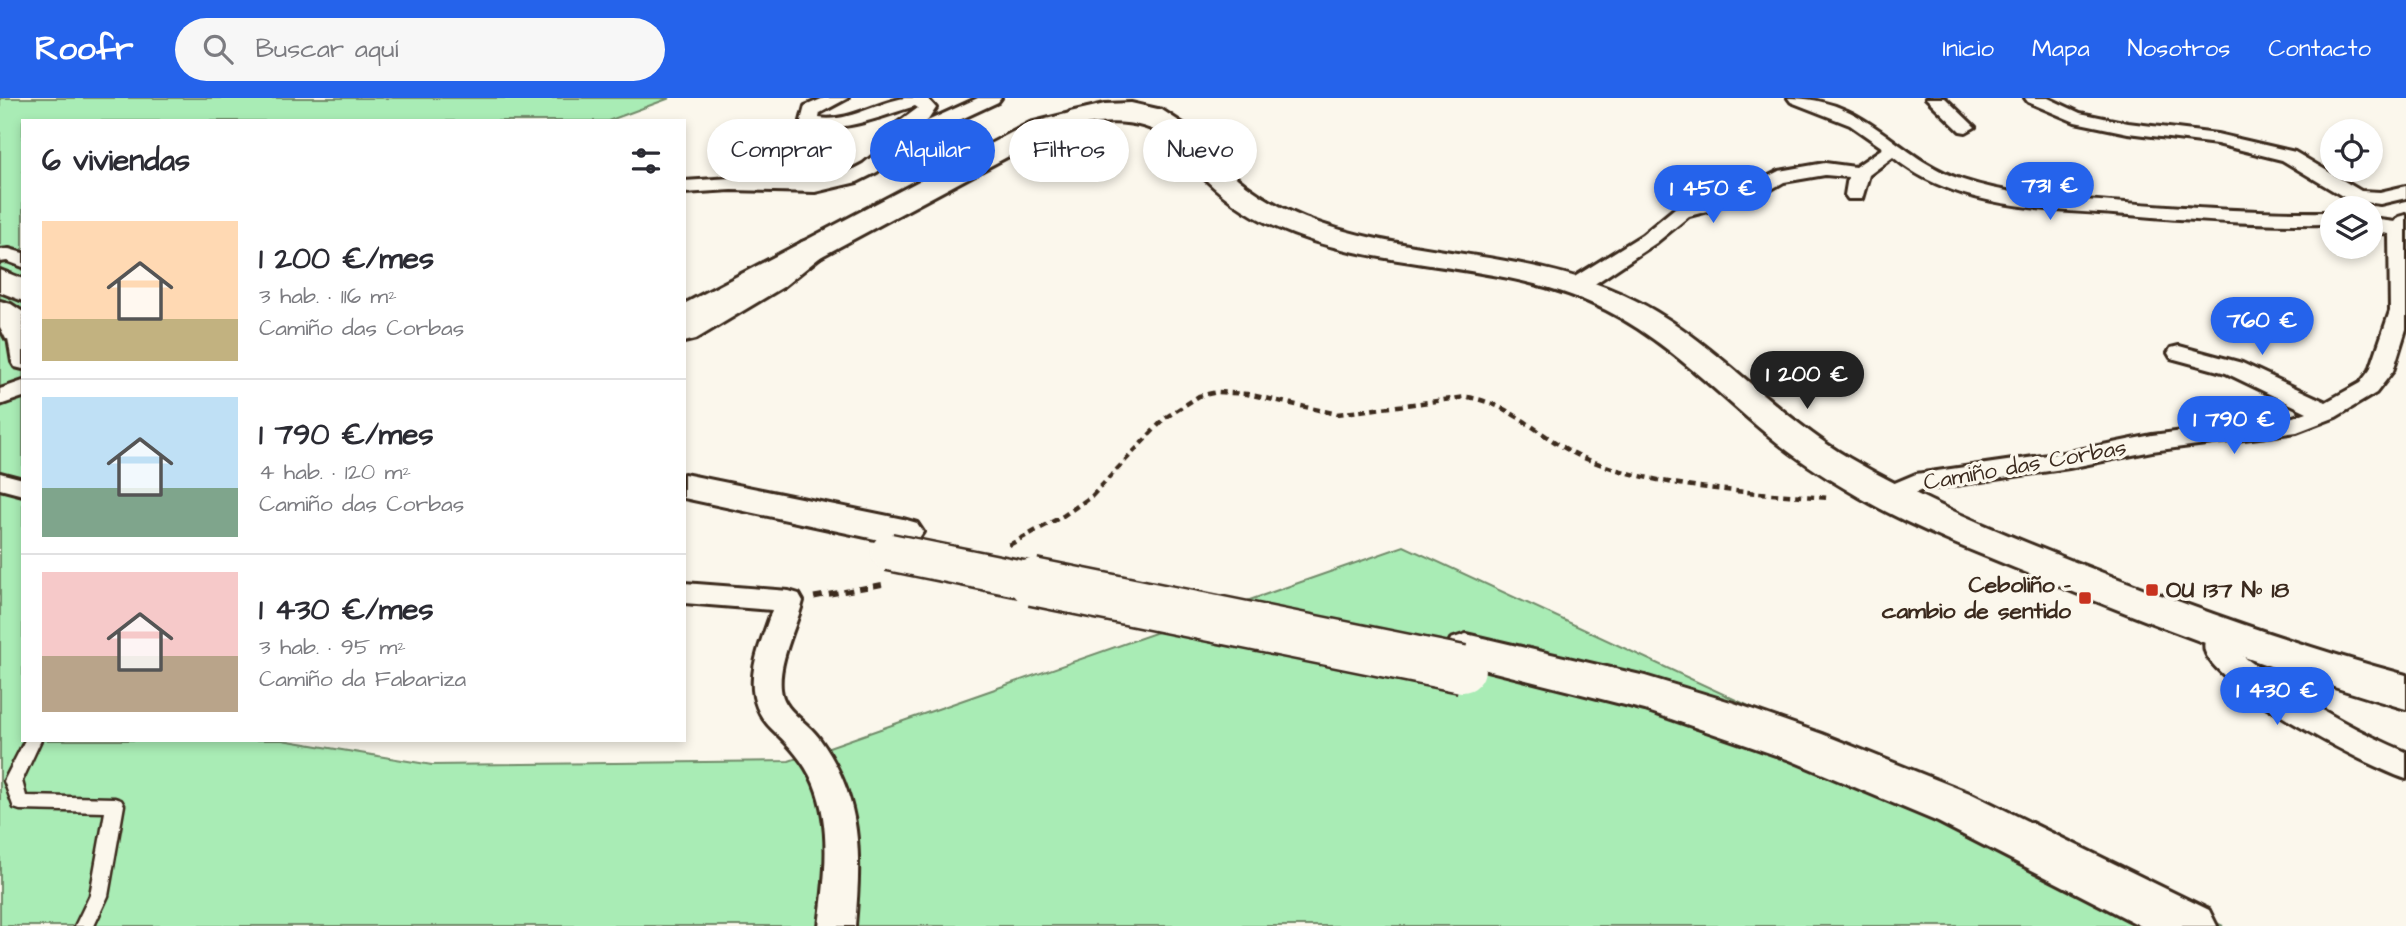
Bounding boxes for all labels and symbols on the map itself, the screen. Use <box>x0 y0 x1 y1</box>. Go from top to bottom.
pin: 731 € <box>2001 162 2099 222</box>
pin: 1 450 € <box>1648 166 1778 225</box>
pin: 760 € <box>2213 298 2311 357</box>
pin: 1 200 € <box>1742 352 1872 411</box>
pin: 1 790 € <box>2169 396 2299 456</box>
street label: Camiño das Corbas <box>1921 431 2129 499</box>
place label: Ceboliño - cambio de sentido <box>1882 569 2072 627</box>
place label: OU 137 Nº 18 <box>2166 574 2289 606</box>
marker: OU 137 Nº 18 <box>2144 582 2160 598</box>
marker: Ceboliño - cambio de sentido <box>2077 590 2093 606</box>
pin: 1 430 € <box>2212 668 2342 727</box>

